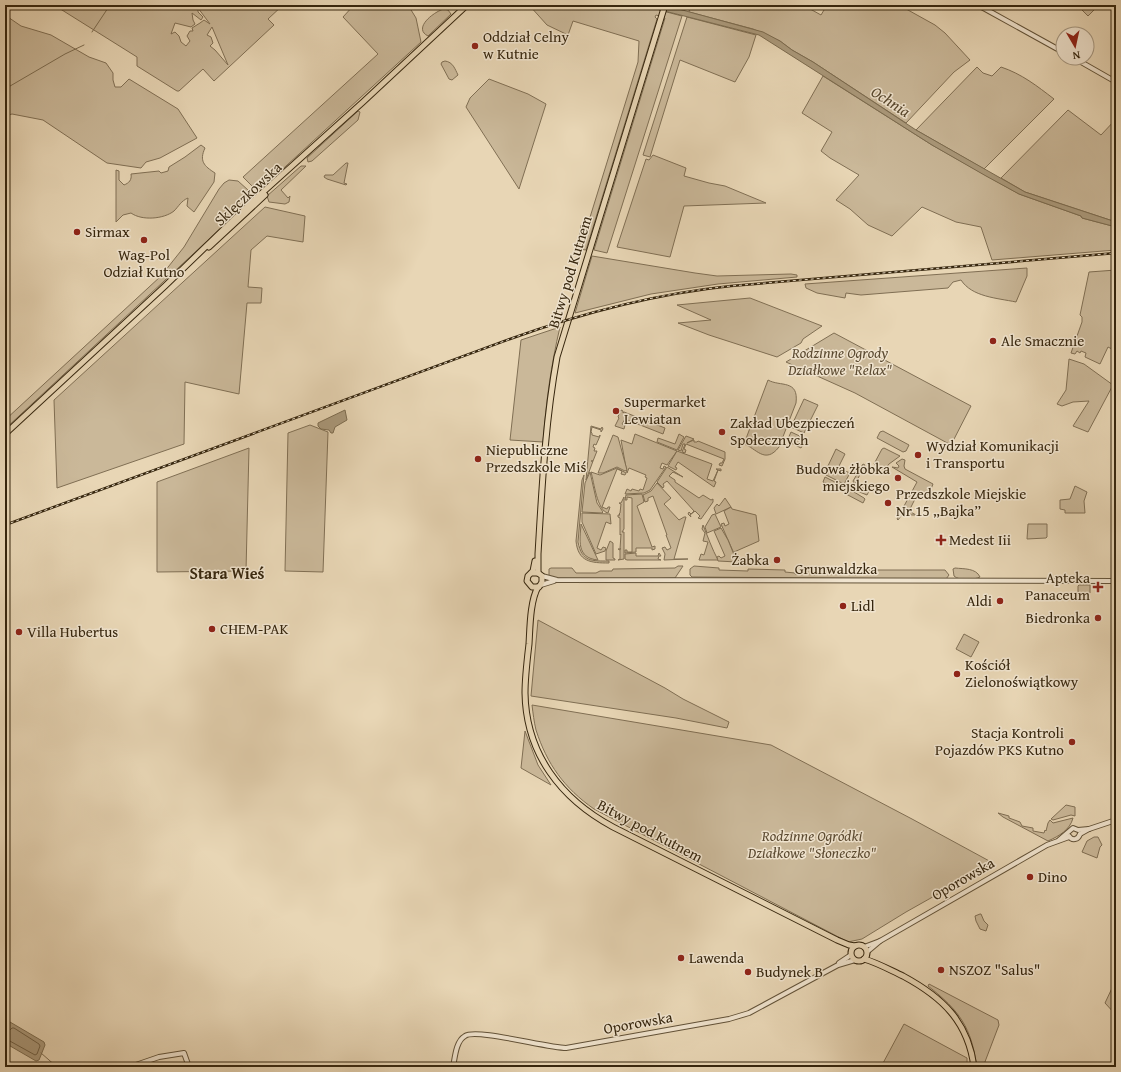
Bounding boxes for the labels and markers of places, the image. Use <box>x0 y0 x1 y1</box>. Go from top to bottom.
place label: Oddział Celny w Kutnie <box>483 26 570 64</box>
marker: Oddział Celny w Kutnie <box>470 41 480 51</box>
place label: Sirmax <box>85 221 130 242</box>
marker: Sirmax <box>72 227 82 237</box>
marker: Wag-Pol Odział Kutno <box>139 235 149 245</box>
place label: Wag-Pol Odział Kutno <box>103 244 185 282</box>
place label: Ale Smacznie <box>1001 330 1084 351</box>
marker: Ale Smacznie <box>988 336 998 346</box>
place label: Supermarket Lewiatan <box>624 391 707 429</box>
marker: Supermarket Lewiatan <box>611 406 621 416</box>
place label: Zakład Ubezpieczeń Społecznych <box>730 412 855 450</box>
marker: Zakład Ubezpieczeń Społecznych <box>717 427 727 437</box>
place label: Wydział Komunikacji i Transportu <box>926 435 1059 473</box>
place label: Niepubliczne Przedszkole Miś <box>486 439 586 477</box>
marker: Wydział Komunikacji i Transportu <box>913 450 923 460</box>
marker: Niepubliczne Przedszkole Miś <box>473 454 483 464</box>
place label: Budowa żłobka miejskiego <box>796 458 890 496</box>
marker: Budowa żłobka miejskiego <box>893 473 903 483</box>
place label: Przedszkole Miejskie Nr 15 „Bajka” <box>896 483 1026 521</box>
marker: Przedszkole Miejskie Nr 15 „Bajka” <box>883 498 893 508</box>
place label: Medest Iii <box>949 529 1011 550</box>
marker: Medest Iii <box>936 535 946 545</box>
place label: Żabka <box>731 549 769 570</box>
marker: Żabka <box>772 555 782 565</box>
place label: Apteka Panaceum <box>1025 567 1091 605</box>
marker: Apteka Panaceum <box>1093 582 1103 592</box>
place label: Aldi <box>966 590 992 611</box>
place label: Lidl <box>851 595 875 616</box>
marker: Aldi <box>995 596 1005 606</box>
marker: Lidl <box>838 601 848 611</box>
place label: Biedronka <box>1026 607 1090 628</box>
marker: Biedronka <box>1093 613 1103 623</box>
place label: CHEM-PAK <box>220 618 288 639</box>
place label: Villa Hubertus <box>27 621 118 642</box>
marker: CHEM-PAK <box>207 624 217 634</box>
marker: Villa Hubertus <box>14 627 24 637</box>
place label: Kościół Zielonoświątkowy <box>965 654 1079 692</box>
marker: Kościół Zielonoświątkowy <box>952 669 962 679</box>
place label: Stacja Kontroli Pojazdów PKS Kutno <box>935 722 1064 760</box>
marker: Stacja Kontroli Pojazdów PKS Kutno <box>1067 737 1077 747</box>
place label: Dino <box>1038 866 1068 887</box>
marker: Dino <box>1025 872 1035 882</box>
place label: Lawenda <box>689 947 744 968</box>
marker: Lawenda <box>676 953 686 963</box>
place label: NSZOZ "Salus" <box>949 959 1040 980</box>
place label: Budynek B <box>756 961 823 982</box>
marker: NSZOZ "Salus" <box>936 965 946 975</box>
marker: Budynek B <box>743 967 753 977</box>

